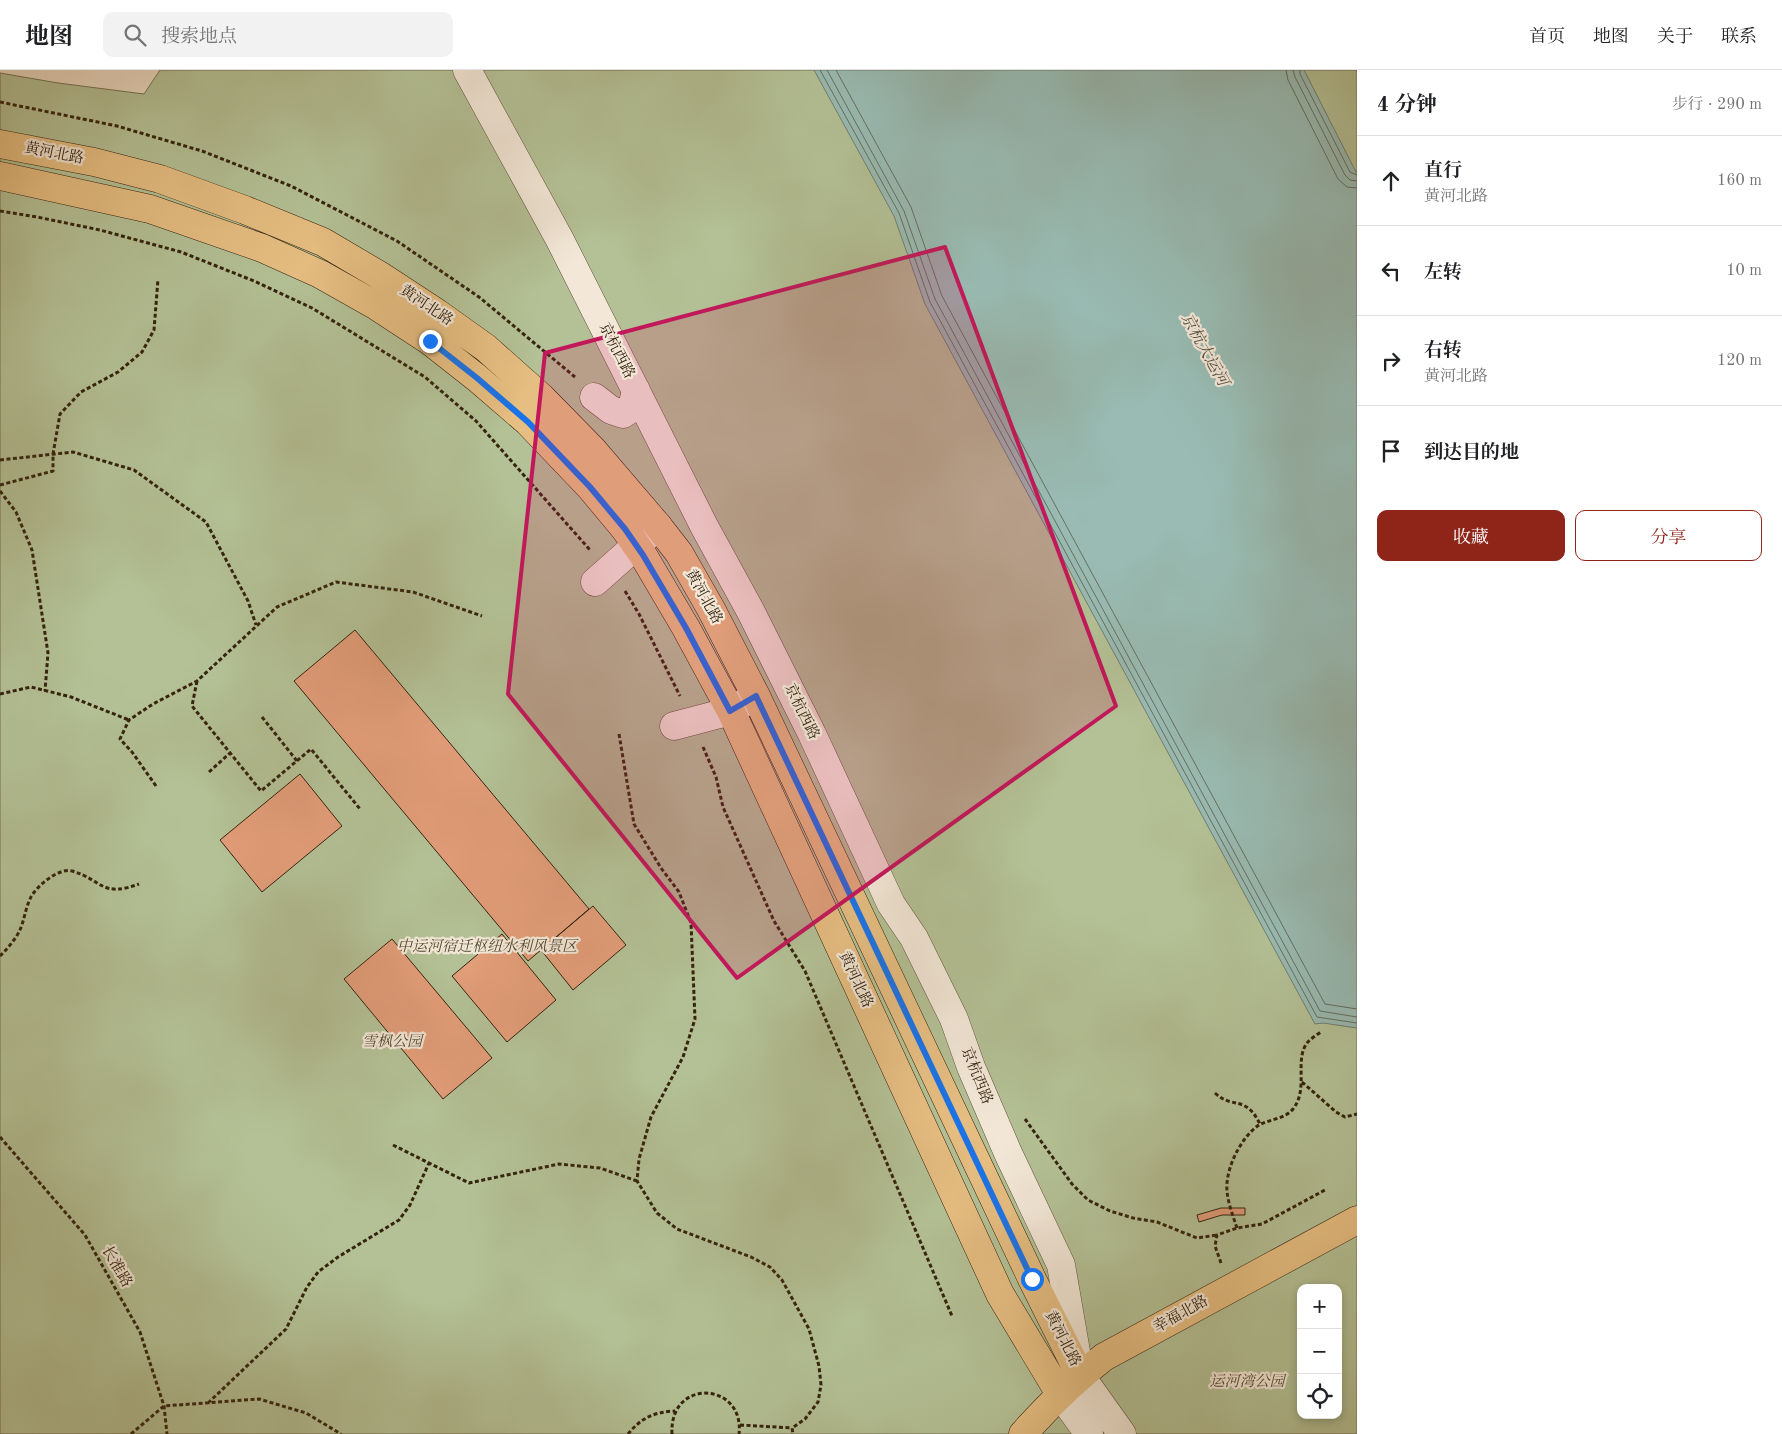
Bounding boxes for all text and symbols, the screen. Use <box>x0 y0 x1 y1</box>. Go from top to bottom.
search box <box>103 12 453 57</box>
icon: search <box>121 21 149 49</box>
text: 地图 <box>25 26 73 50</box>
text: 搜索地点 <box>161 28 237 47</box>
text: 首页 <box>1529 28 1565 46</box>
text: 地图 <box>1593 28 1629 46</box>
text: 关于 <box>1657 28 1693 46</box>
text: 联系 <box>1721 28 1757 46</box>
text: 4 分钟 <box>1377 95 1437 116</box>
text: 步行 · 290 m <box>1672 97 1762 113</box>
street label: 黄河北路 <box>23 139 85 167</box>
text: 直行 <box>1424 162 1462 181</box>
icon: ahead <box>1377 167 1405 195</box>
text: 160 m <box>1717 173 1762 189</box>
text: 黄河北路 <box>1424 189 1488 205</box>
icon: left <box>1377 257 1405 285</box>
text: 10 m <box>1726 263 1762 279</box>
text: 左转 <box>1424 264 1462 283</box>
street label: 黄河北路 <box>397 281 456 329</box>
water label: 京杭大运河 <box>1178 310 1234 391</box>
street label: 京杭西路 <box>596 320 638 381</box>
route end <box>419 330 442 353</box>
text: 右转 <box>1424 342 1462 361</box>
icon: right <box>1377 347 1405 375</box>
text: 120 m <box>1717 353 1762 369</box>
text: 黄河北路 <box>1424 369 1488 385</box>
icon: arrive <box>1377 437 1405 465</box>
text: 到达目的地 <box>1424 444 1519 463</box>
button: 收藏 <box>1377 510 1565 561</box>
button: 分享 <box>1575 510 1762 561</box>
street label: 黄河北路 <box>682 566 726 627</box>
street label: 京杭西路 <box>781 681 823 742</box>
park label: 中运河宿迁枢纽水利风景区 <box>397 938 579 955</box>
street label: 黄河北路 <box>836 949 876 1010</box>
park label: 雪枫公园 <box>362 1033 424 1050</box>
street label: 京杭西路 <box>958 1045 996 1107</box>
street label: 长淮路 <box>98 1243 135 1290</box>
route start <box>1021 1268 1044 1291</box>
map controls <box>1297 1284 1342 1419</box>
button: + <box>1297 1284 1342 1329</box>
street label: 幸福北路 <box>1150 1292 1211 1336</box>
street label: 黄河北路 <box>1042 1308 1084 1369</box>
button: − <box>1297 1329 1342 1374</box>
park label: 运河湾公园 <box>1209 1373 1286 1390</box>
button: locate <box>1297 1374 1342 1419</box>

